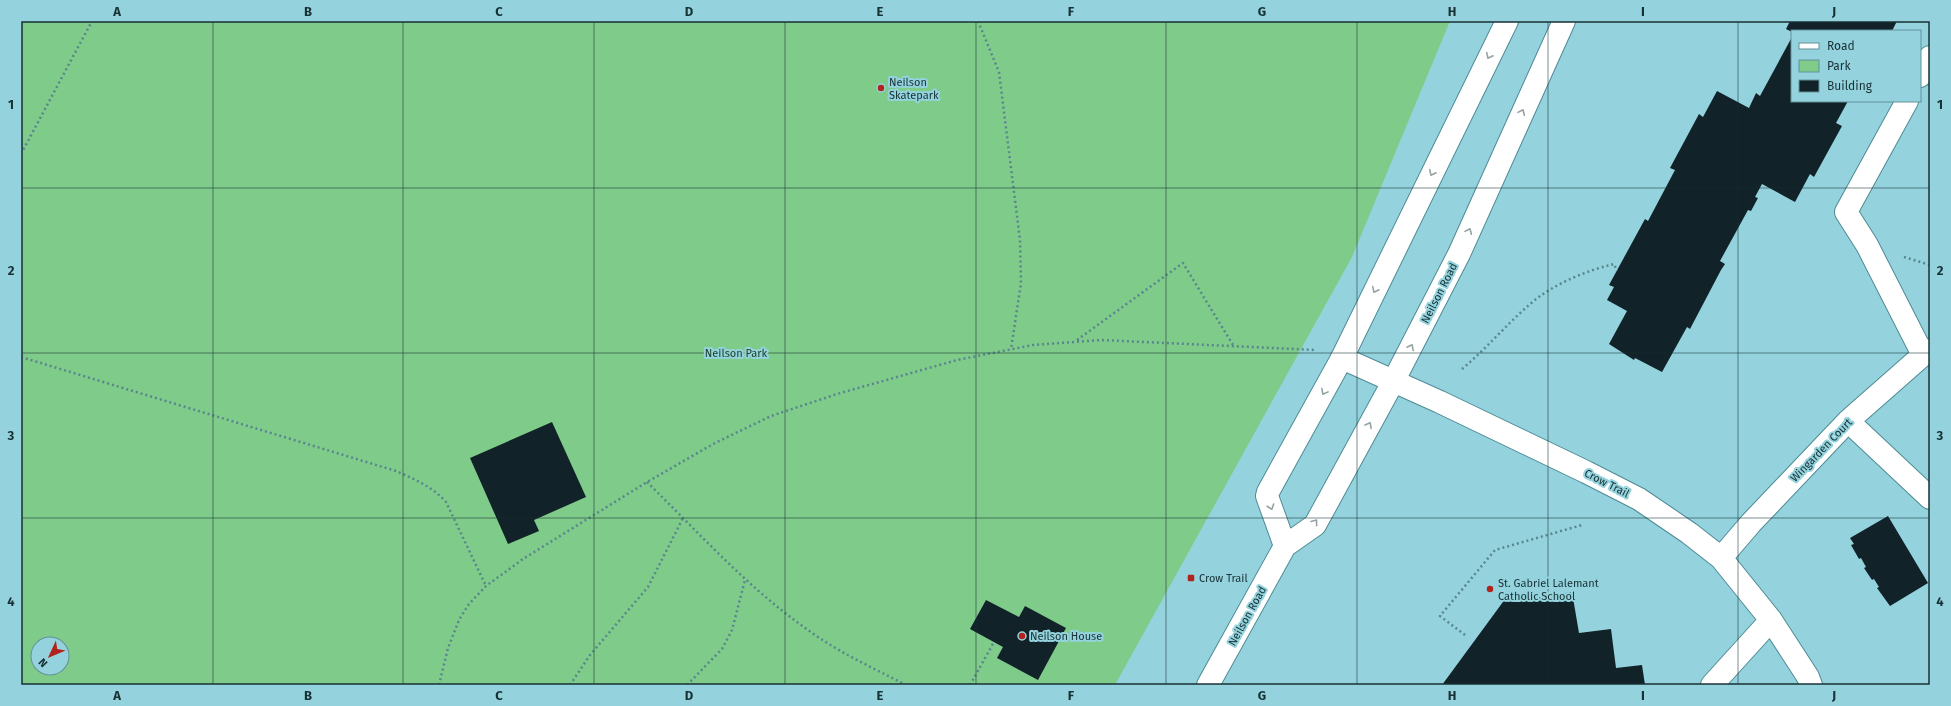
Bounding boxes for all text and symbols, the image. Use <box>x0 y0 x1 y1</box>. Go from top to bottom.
text: A <box>112 4 121 19</box>
text: B <box>304 4 312 19</box>
text: C <box>495 4 503 19</box>
text: D <box>685 4 694 19</box>
text: E <box>877 4 884 19</box>
text: F <box>1068 4 1075 19</box>
text: G <box>1258 4 1266 19</box>
text: H <box>1448 4 1456 19</box>
text: I <box>1641 4 1645 19</box>
text: J <box>1831 4 1836 19</box>
legend <box>1791 30 1921 102</box>
text: Road <box>1827 39 1855 53</box>
one-way arrow <box>1487 52 1494 59</box>
text: Park <box>1827 59 1851 73</box>
place label: Neilson Skatepark <box>889 76 939 102</box>
text: Building <box>1827 79 1873 93</box>
marker: Neilson Skatepark <box>876 83 886 93</box>
text: 1 <box>8 97 14 112</box>
text: 1 <box>1937 97 1943 112</box>
one-way arrow <box>1518 109 1526 116</box>
one-way arrow <box>1429 169 1437 176</box>
one-way arrow <box>1464 227 1472 235</box>
street label: Neilson Road <box>1419 261 1460 326</box>
text: 2 <box>8 263 15 278</box>
text: 2 <box>1937 263 1944 278</box>
one-way arrow <box>1372 285 1380 293</box>
one-way arrow <box>1407 344 1414 352</box>
park label: Neilson Park <box>705 347 768 360</box>
one-way arrow <box>1321 388 1329 395</box>
street label: Wingarden Court <box>1788 416 1855 485</box>
one-way arrow <box>1365 422 1372 429</box>
text: 3 <box>7 428 15 443</box>
text: 3 <box>1936 428 1944 443</box>
street label: Crow Trail <box>1582 467 1631 500</box>
one-way arrow <box>1266 503 1275 510</box>
one-way arrow <box>1310 520 1317 527</box>
place label: Crow Trail <box>1199 572 1248 585</box>
marker: Crow Trail <box>1186 573 1196 583</box>
place label: St. Gabriel Lalemant Catholic School <box>1498 577 1599 603</box>
street label: Neilson Road <box>1226 584 1269 648</box>
marker: St. Gabriel Lalemant Catholic School <box>1485 584 1495 594</box>
text: 4 <box>7 594 15 609</box>
text: 4 <box>1936 594 1944 609</box>
place label: Neilson House <box>1030 630 1102 643</box>
marker: Neilson House <box>1017 631 1027 641</box>
north arrow <box>30 636 70 676</box>
text: N <box>36 655 50 670</box>
text: A <box>112 688 121 703</box>
text: B <box>304 688 312 703</box>
text: C <box>495 688 503 703</box>
text: D <box>685 688 694 703</box>
text: E <box>877 688 884 703</box>
text: F <box>1068 688 1075 703</box>
text: G <box>1258 688 1266 703</box>
text: H <box>1448 688 1456 703</box>
text: I <box>1641 688 1645 703</box>
text: J <box>1831 688 1836 703</box>

